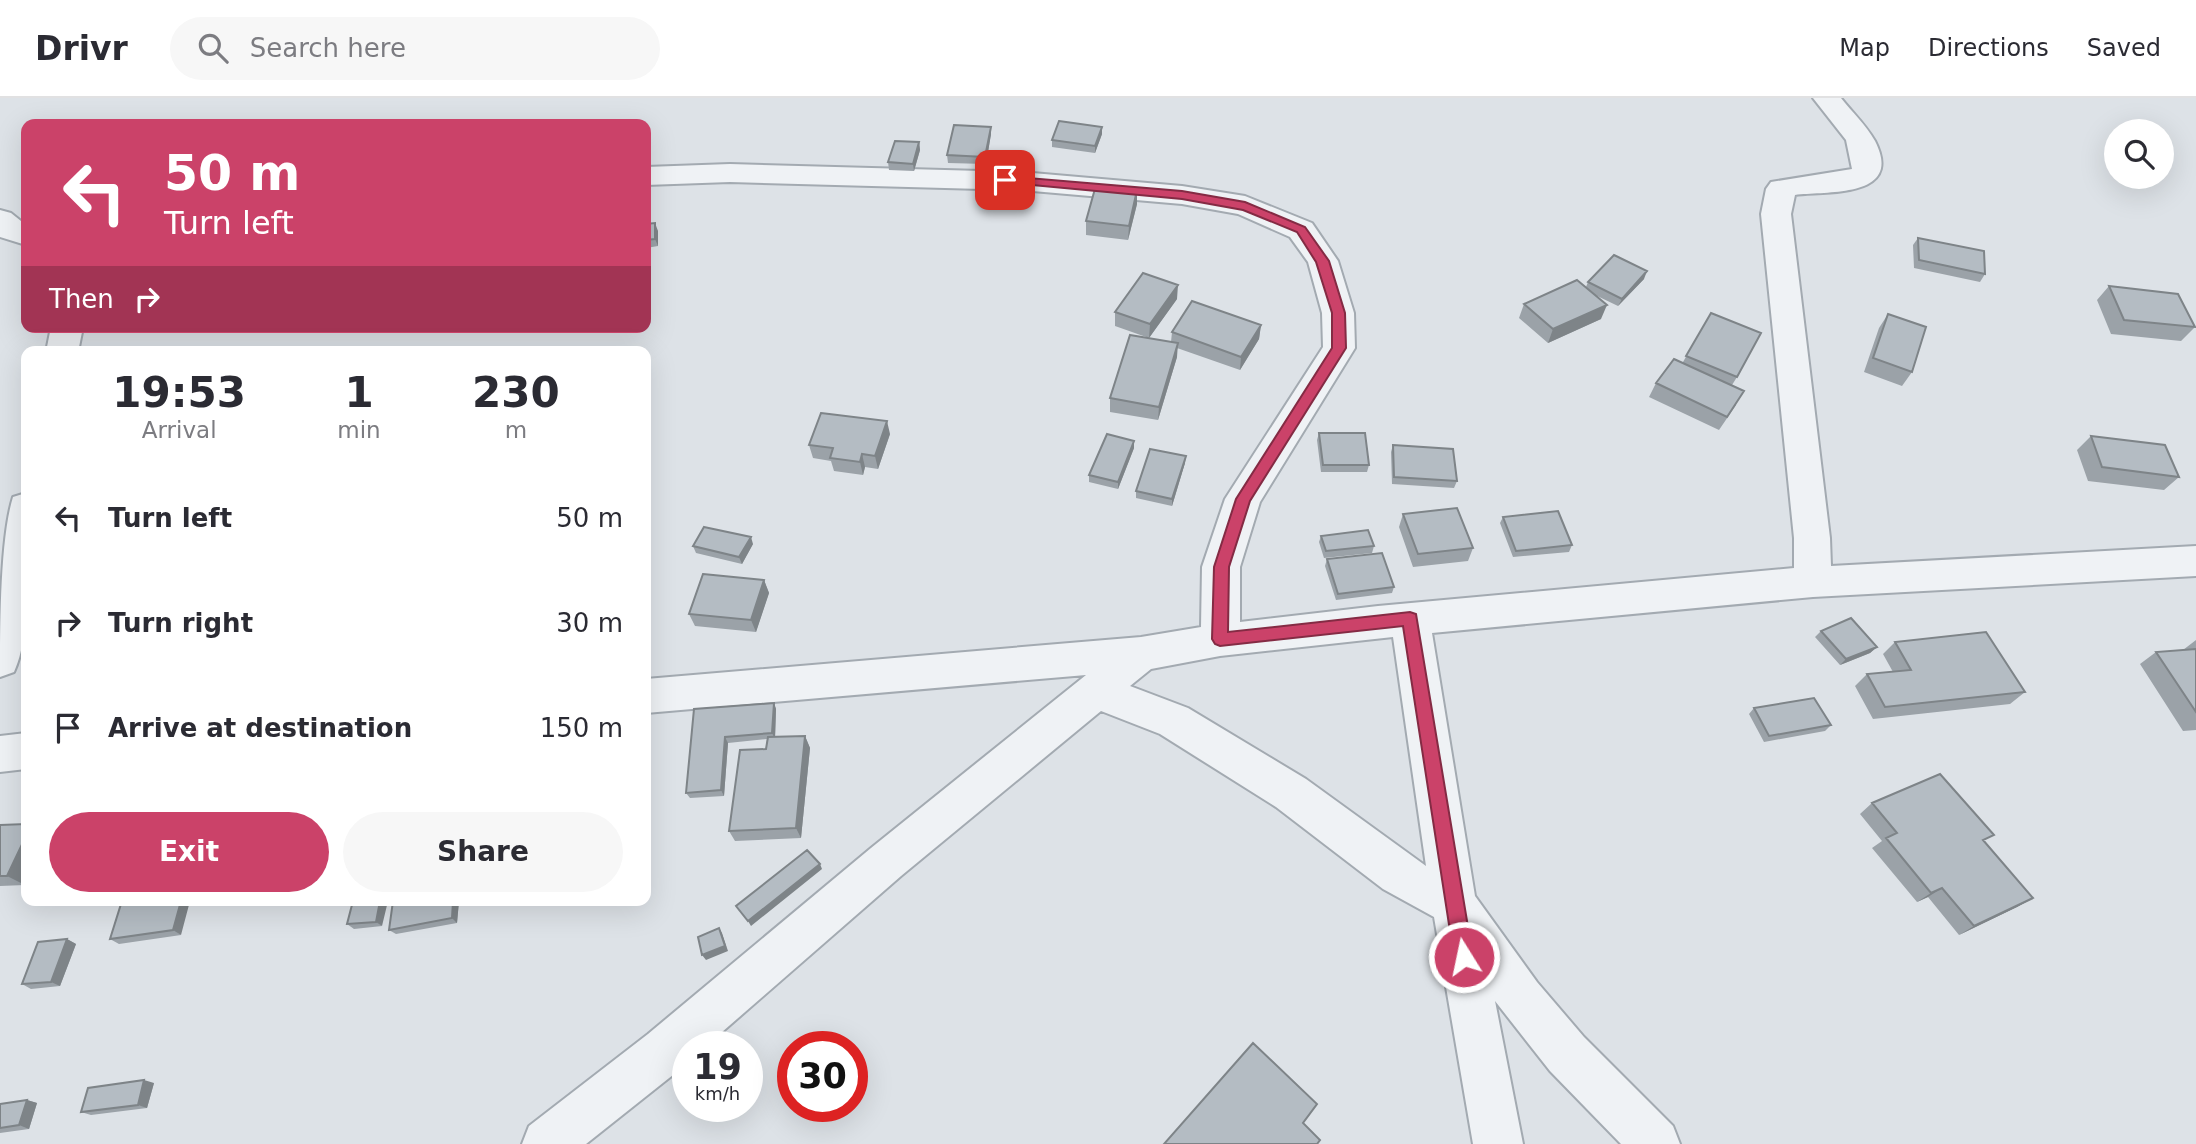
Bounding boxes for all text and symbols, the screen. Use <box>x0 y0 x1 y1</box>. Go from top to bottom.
search box <box>170 17 660 80</box>
text: Drivr <box>35 29 128 68</box>
icon: search <box>194 29 232 67</box>
text: Search here <box>250 33 406 63</box>
text: Map <box>1839 34 1890 62</box>
text: Directions <box>1928 34 2049 62</box>
text: Saved <box>2087 34 2161 62</box>
map controls <box>2104 119 2174 189</box>
button: search <box>2104 119 2174 189</box>
text: 50 m <box>164 145 300 202</box>
icon: left <box>49 147 140 238</box>
pin <box>975 150 1035 210</box>
icon: arrive <box>986 161 1024 199</box>
text: Turn left <box>164 204 294 242</box>
icon: right <box>128 280 166 318</box>
text: Then <box>49 284 114 314</box>
text: 19:53 <box>112 368 246 417</box>
text: 1 <box>344 368 374 417</box>
text: 230 <box>472 368 560 417</box>
text: Arrival <box>142 417 217 443</box>
text: min <box>337 417 381 443</box>
text: m <box>505 417 527 443</box>
icon: left <box>49 499 87 537</box>
text: Turn left <box>108 503 232 533</box>
text: 50 m <box>556 503 623 533</box>
icon: right <box>49 604 87 642</box>
text: Turn right <box>108 608 253 638</box>
text: 30 m <box>556 608 623 638</box>
icon: arrive <box>49 709 87 747</box>
text: Arrive at destination <box>108 713 412 743</box>
text: 150 m <box>540 713 623 743</box>
button: Exit <box>49 812 329 892</box>
button: Share <box>343 812 623 892</box>
position arrow <box>1427 920 1501 994</box>
speed limit sign: 30 <box>777 1031 868 1122</box>
text: 19 <box>693 1047 742 1087</box>
text: km/h <box>695 1083 740 1104</box>

